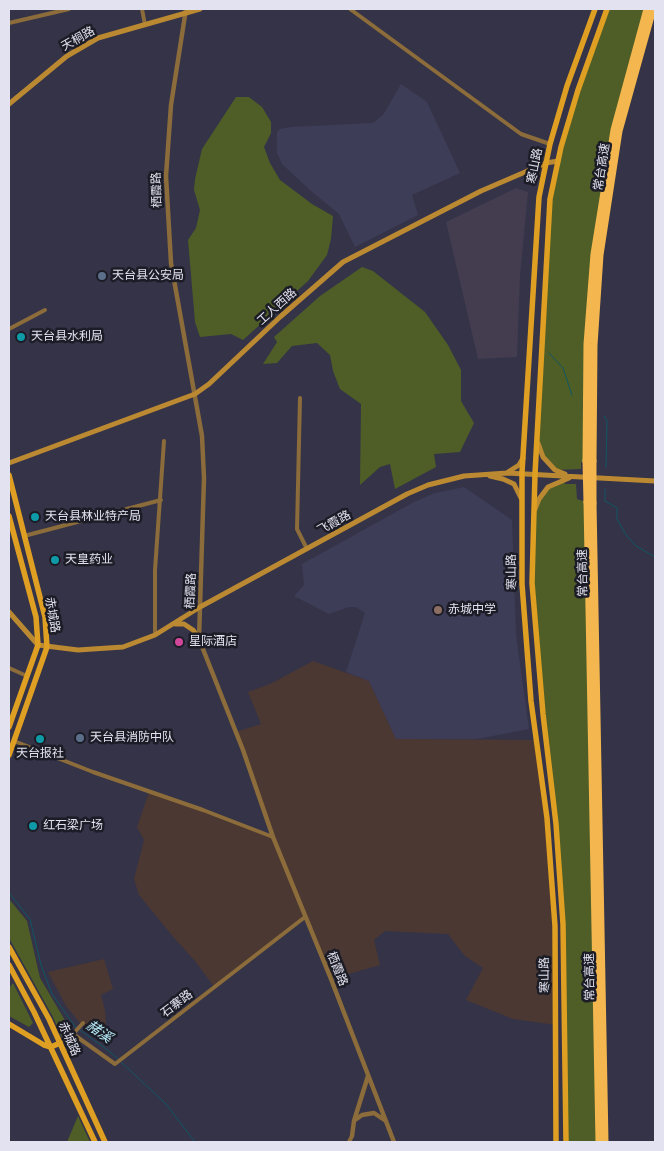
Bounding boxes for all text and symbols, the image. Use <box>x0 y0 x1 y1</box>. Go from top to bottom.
street label: 天桐路 <box>59 24 97 54</box>
street label: 常台高速 <box>591 142 613 192</box>
street label: 寒山路 <box>524 147 546 185</box>
street label: 栖霞路 <box>149 172 165 208</box>
place label: 天台县公安局 <box>112 269 184 283</box>
marker: 天台县公安局 <box>96 270 108 282</box>
street label: 工人西路 <box>254 286 300 328</box>
place label: 天台县水利局 <box>31 330 103 344</box>
marker: 天台县水利局 <box>15 331 27 343</box>
street label: 飞霞路 <box>315 508 353 538</box>
place label: 天台县林业特产局 <box>45 510 141 524</box>
marker: 天台县林业特产局 <box>29 511 41 523</box>
street label: 常台高速 <box>575 549 591 597</box>
place label: 天皇药业 <box>65 553 113 567</box>
marker: 天皇药业 <box>49 554 61 566</box>
street label: 寒山路 <box>504 554 520 590</box>
street label: 栖霞路 <box>183 573 199 609</box>
street label: 赤城路 <box>42 596 62 634</box>
place label: 赤城中学 <box>448 603 496 617</box>
marker: 赤城中学 <box>432 604 444 616</box>
place label: 星际酒店 <box>189 635 237 649</box>
marker: 星际酒店 <box>173 636 185 648</box>
place label: 天台县消防中队 <box>90 731 174 745</box>
marker: 天台县消防中队 <box>74 732 86 744</box>
marker: 天台报社 <box>34 733 46 745</box>
place label: 天台报社 <box>16 747 64 761</box>
place label: 红石梁广场 <box>43 819 103 833</box>
marker: 红石梁广场 <box>27 820 39 832</box>
street label: 栖霞路 <box>324 950 350 988</box>
street label: 常台高速 <box>582 953 598 1001</box>
street label: 寒山路 <box>537 957 553 993</box>
street label: 石寨路 <box>158 987 196 1021</box>
water label: 赭溪 <box>83 1017 115 1047</box>
street label: 赤城路 <box>55 1020 83 1058</box>

